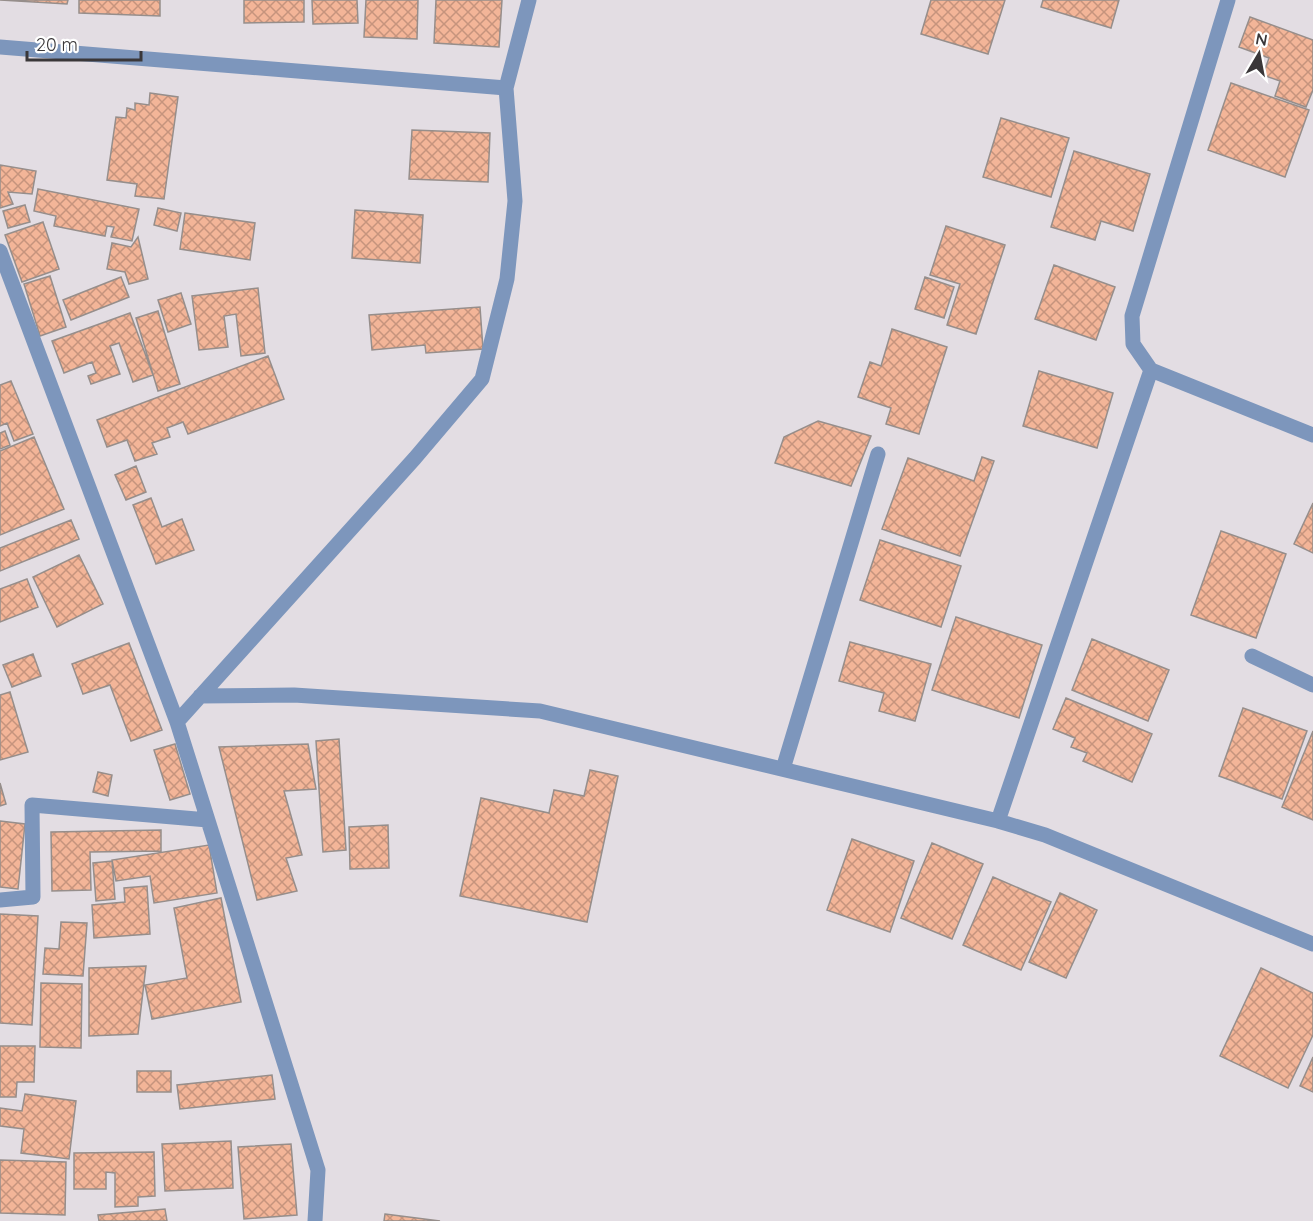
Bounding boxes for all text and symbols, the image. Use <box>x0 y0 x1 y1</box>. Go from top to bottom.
scale bar <box>27 24 141 62</box>
north arrow <box>1229 24 1289 84</box>
text: N <box>1254 28 1269 50</box>
text: 20 m <box>36 33 78 56</box>

